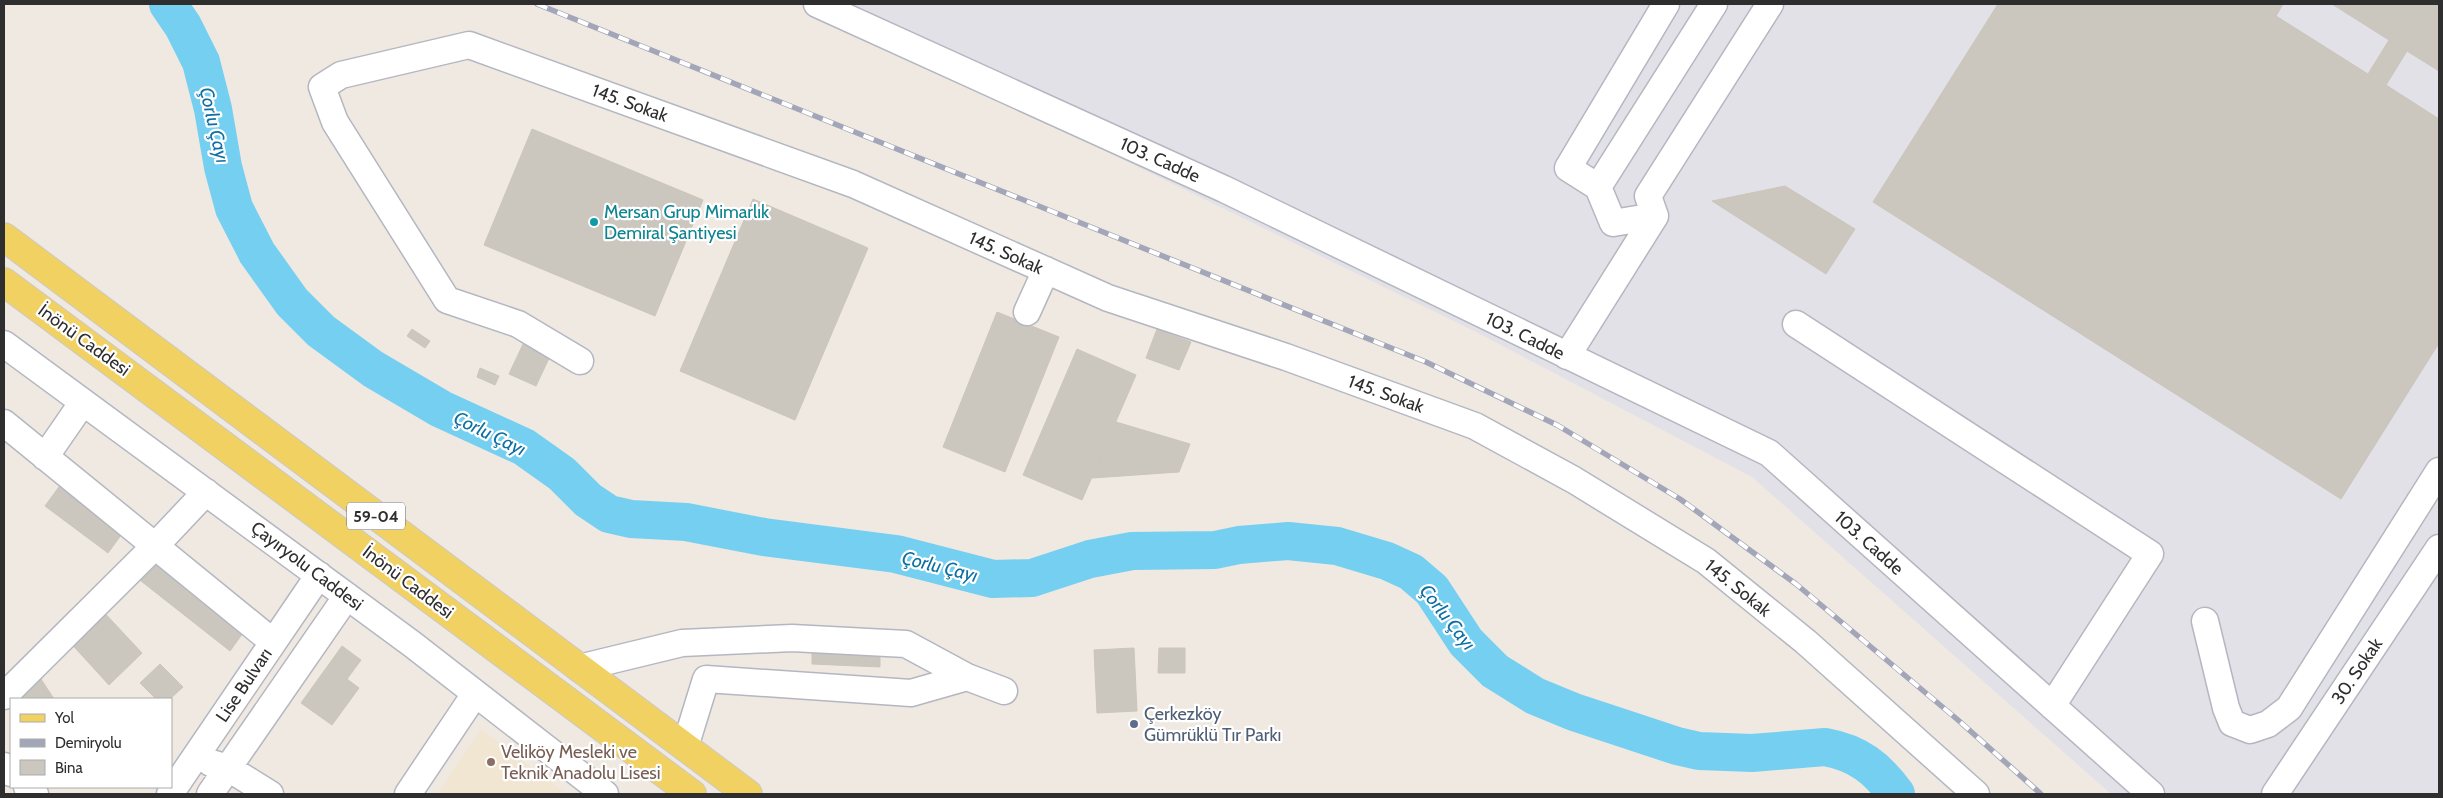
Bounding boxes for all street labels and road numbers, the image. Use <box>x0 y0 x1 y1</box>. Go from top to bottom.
street label: 145. Sokak <box>589 79 672 127</box>
street label: 103. Cadde <box>1117 133 1203 187</box>
street label: 145. Sokak <box>965 227 1047 279</box>
street label: İnönü Caddesi <box>34 299 134 381</box>
street label: 103. Cadde <box>1482 308 1568 364</box>
street label: 145. Sokak <box>1345 370 1428 418</box>
road number: 59-04 <box>347 502 405 530</box>
street label: 103. Cadde <box>1830 506 1908 580</box>
street label: Çayıryolu Caddesi <box>247 517 367 615</box>
street label: İnönü Caddesi <box>358 541 458 623</box>
street label: 145. Sokak <box>1700 555 1776 622</box>
street label: 30. Sokak <box>2327 633 2388 708</box>
street label: Lise Bulvarı <box>211 644 277 726</box>

